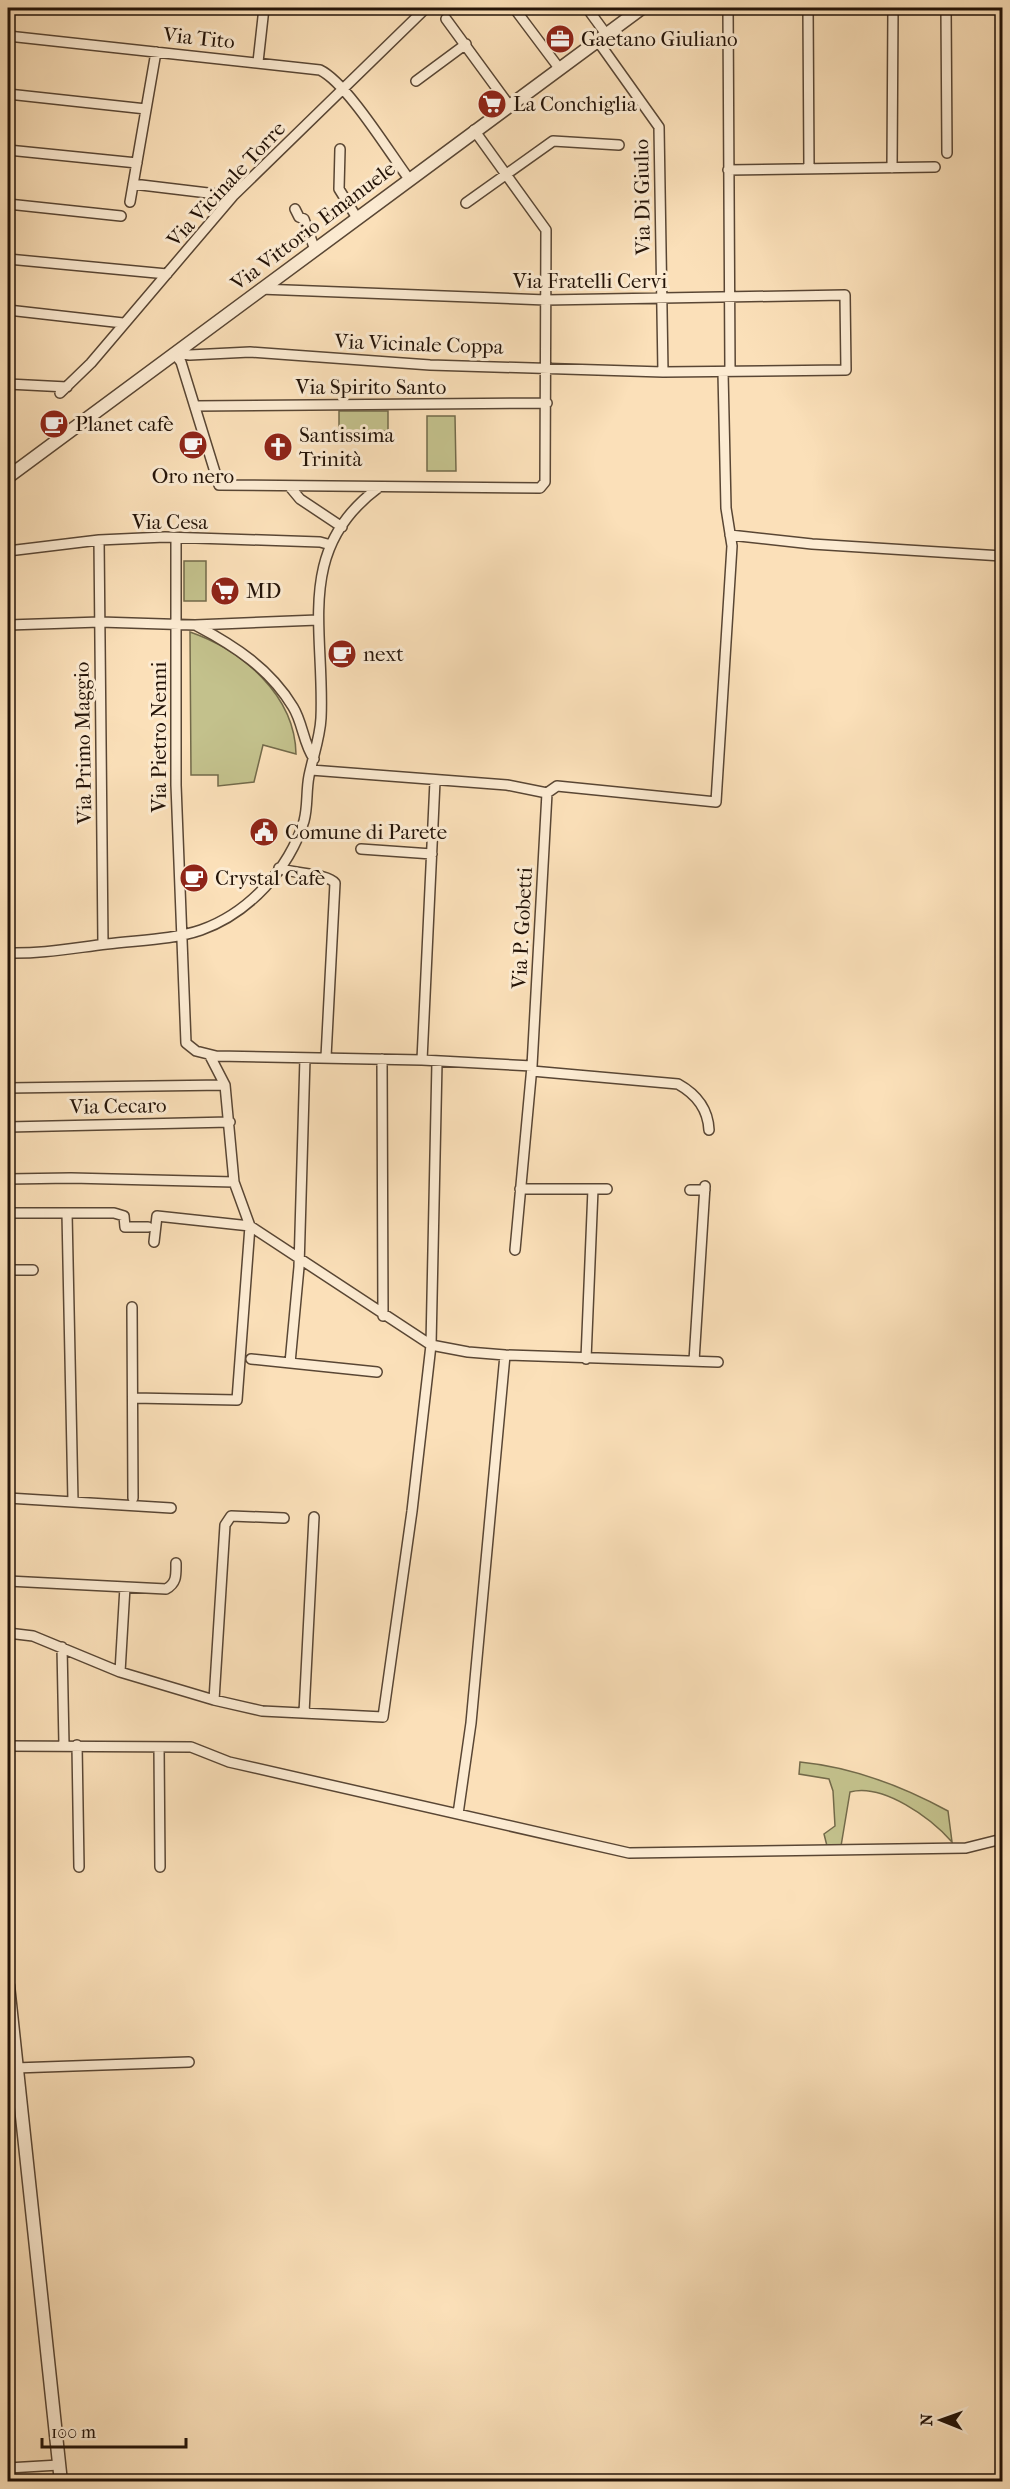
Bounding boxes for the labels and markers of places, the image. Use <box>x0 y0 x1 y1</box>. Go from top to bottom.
office icon: Gaetano Giuliano <box>544 23 576 55</box>
place label: Gaetano Giuliano <box>581 27 738 51</box>
supermarket icon: La Conchiglia <box>476 88 508 120</box>
place label: La Conchiglia <box>513 92 637 116</box>
cafe icon: Planet cafè <box>38 408 70 440</box>
place label: Planet cafè <box>75 412 174 436</box>
place label: Santissima Trinità <box>299 423 394 471</box>
cafe icon: Oro nero <box>177 429 209 461</box>
church icon: Santissima Trinità <box>262 431 294 463</box>
place label: Oro nero <box>152 464 234 488</box>
supermarket icon: MD <box>209 575 241 607</box>
place label: MD <box>246 579 281 603</box>
cafe icon: next <box>326 638 358 670</box>
place label: next <box>363 642 404 666</box>
public building icon: Comune di Parete <box>248 816 280 848</box>
place label: Comune di Parete <box>285 820 447 844</box>
cafe icon: Crystal Cafè <box>178 862 210 894</box>
place label: Crystal Cafè <box>215 866 325 890</box>

